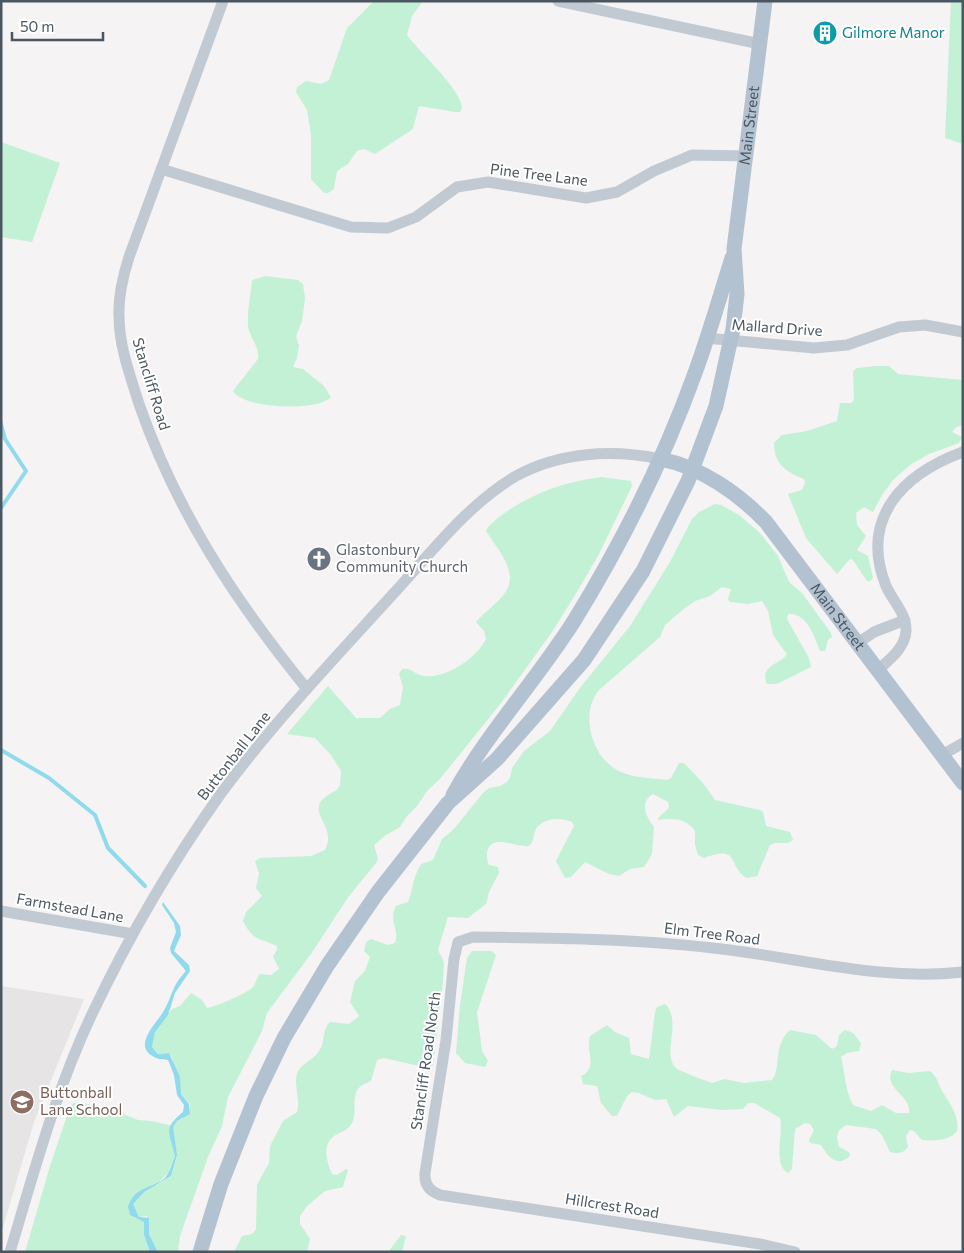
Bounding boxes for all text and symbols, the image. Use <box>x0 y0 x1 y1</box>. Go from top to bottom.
scale bar <box>12 10 104 42</box>
text: 50 m <box>20 17 54 35</box>
building icon: Gilmore Manor <box>812 20 838 46</box>
place label: Gilmore Manor <box>842 23 945 41</box>
street label: Main Street <box>735 85 762 166</box>
street label: Pine Tree Lane <box>489 159 589 189</box>
street label: Mallard Drive <box>731 315 823 339</box>
street label: Stancliff Road <box>129 335 175 432</box>
place label: Glastonbury Community Church <box>336 540 468 575</box>
church icon: Glastonbury Community Church <box>306 546 332 572</box>
street label: Main Street <box>807 579 870 654</box>
street label: Buttonball Lane <box>193 707 274 803</box>
street label: Farmstead Lane <box>15 889 125 925</box>
street label: Elm Tree Road <box>663 918 761 948</box>
street label: Stancliff Road North <box>406 990 444 1131</box>
place label: Buttonball Lane School <box>40 1083 122 1118</box>
school or university icon: Buttonball Lane School <box>9 1089 35 1115</box>
street label: Hillcrest Road <box>564 1189 660 1221</box>

